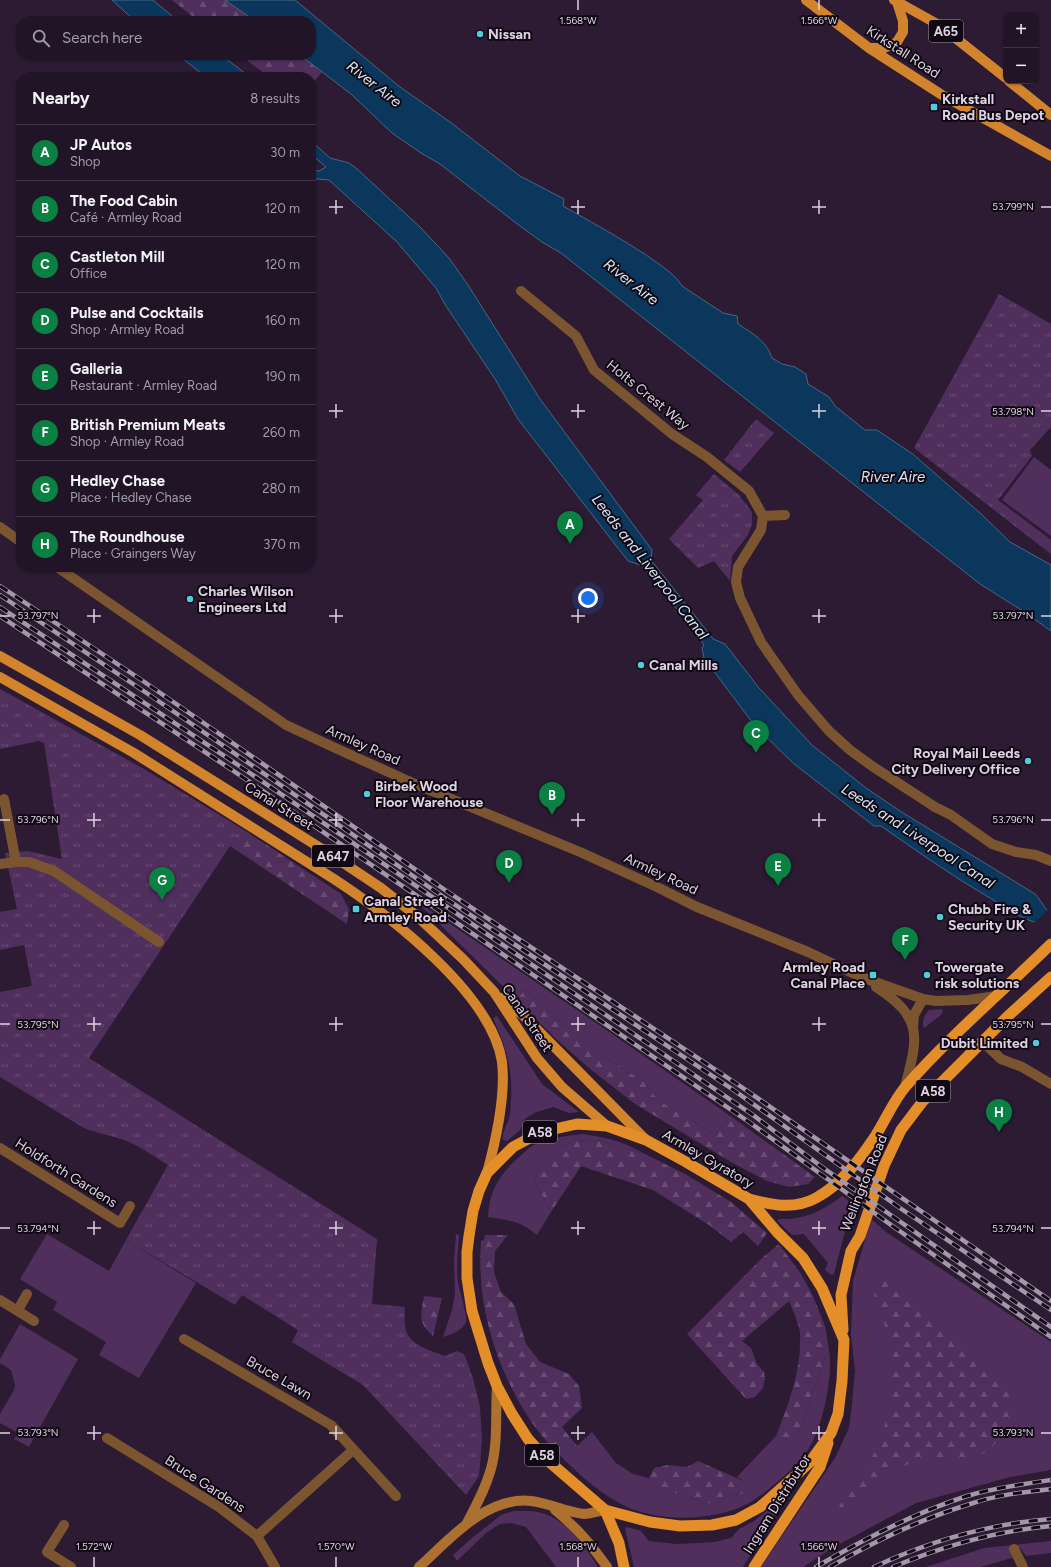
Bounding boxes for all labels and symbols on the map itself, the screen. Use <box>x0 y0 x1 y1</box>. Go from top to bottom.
text: 1.568°W <box>559 14 597 27</box>
text: 1.566°W <box>801 14 838 27</box>
road number: A65 <box>929 20 963 42</box>
street label: Kirkstall Road <box>863 22 943 82</box>
place label: Nissan <box>488 26 531 43</box>
marker: Nissan <box>475 29 485 39</box>
water label: River Aire <box>343 57 405 111</box>
place label: Kirkstall Road Bus Depot <box>942 91 1045 124</box>
marker: Kirkstall Road Bus Depot <box>929 102 939 112</box>
text: 53.799°N <box>992 200 1034 213</box>
water label: River Aire <box>600 255 662 309</box>
street label: Holts Crest Way <box>603 356 693 434</box>
text: 53.798°N <box>992 405 1034 418</box>
water label: River Aire <box>861 468 925 486</box>
water label: Leeds and Liverpool Canal <box>588 491 713 644</box>
pin: A <box>557 511 583 544</box>
place label: Charles Wilson Engineers Ltd <box>198 583 294 616</box>
your location <box>578 588 598 608</box>
marker: Charles Wilson Engineers Ltd <box>185 594 195 604</box>
text: 53.797°N <box>17 609 59 622</box>
text: 53.797°N <box>992 609 1034 622</box>
place label: Canal Mills <box>649 657 718 674</box>
marker: Canal Mills <box>636 660 646 670</box>
pin: C <box>743 720 769 753</box>
street label: Armley Road <box>323 721 403 769</box>
place label: Royal Mail Leeds City Delivery Office <box>891 745 1020 778</box>
marker: Royal Mail Leeds City Delivery Office <box>1023 756 1033 766</box>
street label: Canal Street <box>241 778 317 834</box>
place label: Birbek Wood Floor Warehouse <box>375 778 483 811</box>
water label: Leeds and Liverpool Canal <box>838 780 999 893</box>
pin: B <box>539 782 565 815</box>
marker: Birbek Wood Floor Warehouse <box>362 789 372 799</box>
text: 53.796°N <box>17 813 59 826</box>
text: 53.796°N <box>992 813 1034 826</box>
road number: A647 <box>312 845 354 867</box>
street label: Armley Road <box>621 849 701 899</box>
pin: D <box>496 850 522 883</box>
pin: E <box>765 853 791 886</box>
pin: G <box>149 867 175 900</box>
place label: Canal Street Armley Road <box>364 893 447 926</box>
place label: Chubb Fire & Security UK <box>948 901 1032 934</box>
marker: Canal Street Armley Road <box>351 904 361 914</box>
marker: Chubb Fire & Security UK <box>935 912 945 922</box>
pin: F <box>892 927 918 960</box>
place label: Armley Road Canal Place <box>782 959 865 992</box>
place label: Towergate risk solutions <box>935 959 1020 992</box>
marker: Armley Road Canal Place <box>868 970 878 980</box>
marker: Towergate risk solutions <box>922 970 932 980</box>
street label: Canal Street <box>498 981 556 1055</box>
text: 53.795°N <box>17 1018 59 1031</box>
text: 53.795°N <box>992 1018 1034 1031</box>
place label: Dubit Limited <box>941 1035 1028 1052</box>
marker: Dubit Limited <box>1031 1038 1041 1048</box>
road number: A58 <box>916 1080 950 1102</box>
pin: H <box>986 1099 1012 1132</box>
road number: A58 <box>523 1121 557 1143</box>
street label: Armley Gyratory <box>659 1126 757 1192</box>
street label: Wellington Road <box>837 1132 891 1234</box>
street label: Holdforth Gardens <box>12 1135 120 1211</box>
text: 53.794°N <box>17 1222 59 1235</box>
text: 53.794°N <box>992 1222 1034 1235</box>
street label: Bruce Lawn <box>243 1352 315 1404</box>
text: 53.793°N <box>17 1426 59 1439</box>
text: 53.793°N <box>992 1426 1034 1439</box>
road number: A58 <box>525 1444 559 1466</box>
street label: Ingram Distributor <box>740 1451 815 1557</box>
street label: Bruce Gardens <box>162 1452 248 1516</box>
text: 1.572°W <box>76 1540 113 1553</box>
text: 1.570°W <box>317 1540 355 1553</box>
text: 1.568°W <box>559 1540 597 1553</box>
text: 1.566°W <box>801 1540 838 1553</box>

